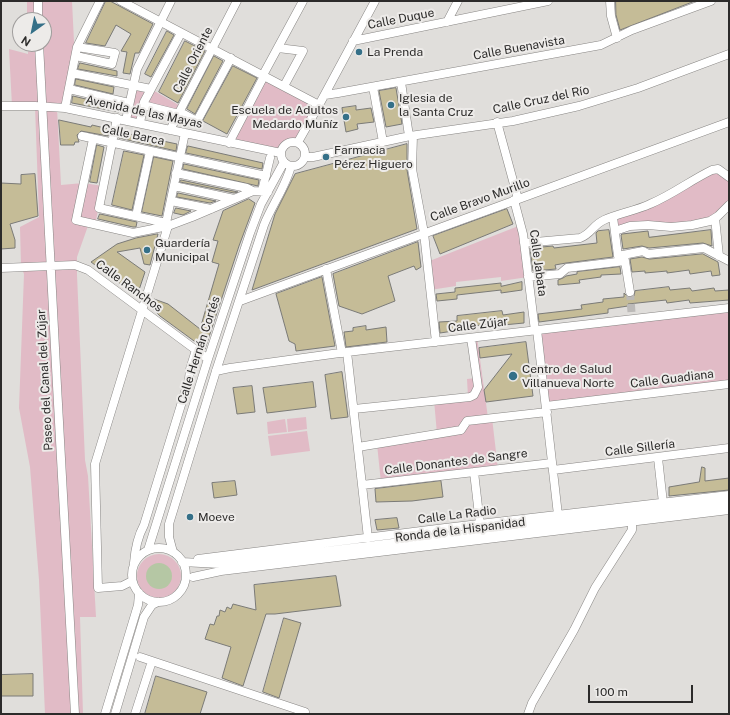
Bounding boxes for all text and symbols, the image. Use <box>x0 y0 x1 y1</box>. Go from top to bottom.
street label: Calle Duque <box>366 5 436 33</box>
north arrow <box>12 12 52 52</box>
street label: Calle Oriente <box>170 24 216 96</box>
street label: Calle Buenavista <box>472 33 566 63</box>
text: N <box>19 34 33 49</box>
place label: La Prenda <box>367 45 423 59</box>
marker: La Prenda <box>354 47 364 57</box>
street label: Calle Cruz del Río <box>491 83 591 117</box>
place label: Iglesia de la Santa Cruz <box>399 91 473 119</box>
street label: Avenida de las Mayas <box>84 93 204 131</box>
marker: Iglesia de la Santa Cruz <box>386 100 396 110</box>
place label: Escuela de Adultos Medardo Muñíz <box>231 103 338 131</box>
marker: Escuela de Adultos Medardo Muñíz <box>341 112 351 122</box>
street label: Calle Barca <box>100 121 166 149</box>
place label: Farmacia Pérez Higuero <box>334 143 413 171</box>
marker: Farmacia Pérez Higuero <box>321 152 331 162</box>
street label: Calle Bravo Murillo <box>428 175 532 225</box>
street label: Calle Jabata <box>526 229 550 297</box>
place label: Guardería Municipal <box>155 236 210 264</box>
marker: Guardería Municipal <box>142 245 152 255</box>
street label: Calle Ranchos <box>93 257 165 315</box>
street label: Calle Hernán Cortés <box>175 294 223 406</box>
street label: Paseo del Canal del Zújar <box>34 309 56 451</box>
street label: Calle Zújar <box>447 314 509 336</box>
place label: Centro de Salud Villanueva Norte <box>522 362 614 390</box>
street label: Calle Guadiana <box>629 367 715 391</box>
marker: Centro de Salud Villanueva Norte <box>507 370 519 382</box>
street label: Calle Sillería <box>604 437 676 459</box>
street label: Calle Donantes de Sangre <box>384 446 528 478</box>
street label: Calle La Radio <box>417 503 497 527</box>
place label: Moeve <box>198 510 235 524</box>
marker: Moeve <box>185 512 195 522</box>
street label: Ronda de la Hispanidad <box>394 515 526 545</box>
scale bar <box>590 677 695 703</box>
text: 100 m <box>595 685 628 699</box>

